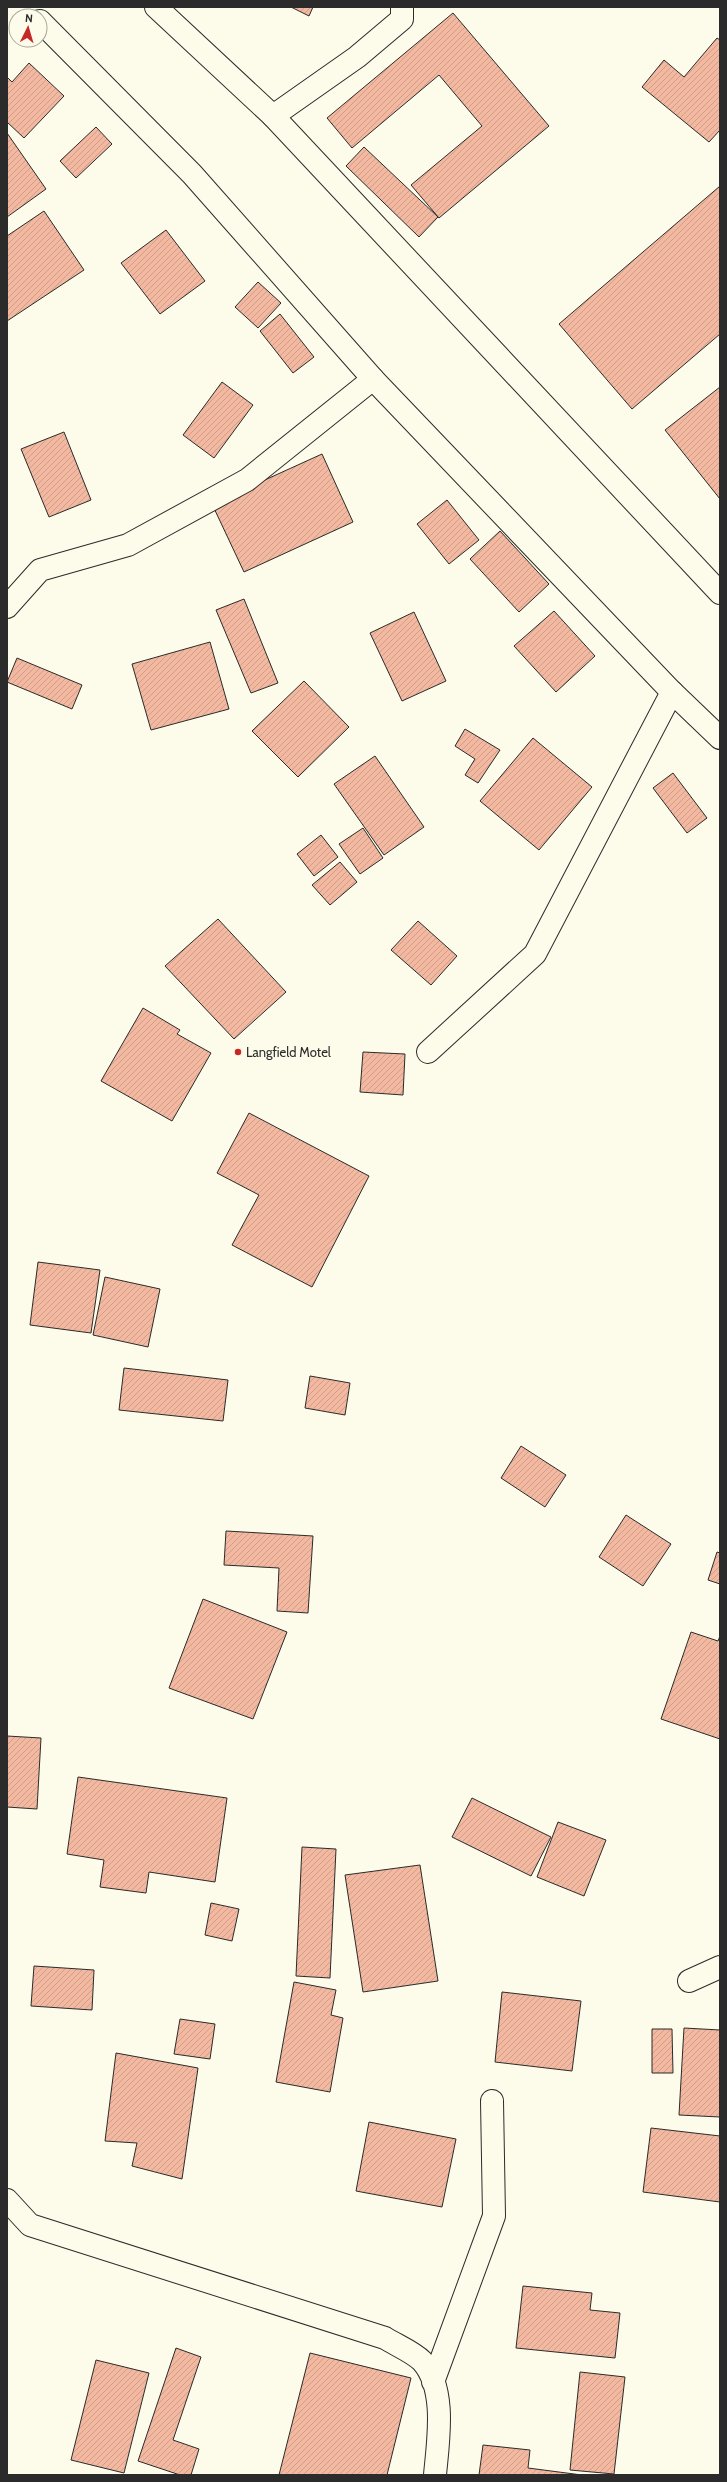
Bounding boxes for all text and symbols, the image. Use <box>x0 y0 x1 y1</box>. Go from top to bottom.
north arrow <box>8 8 48 48</box>
text: N <box>24 11 33 25</box>
place label: Langfield Motel <box>246 1044 331 1060</box>
marker: Langfield Motel <box>233 1047 243 1057</box>

